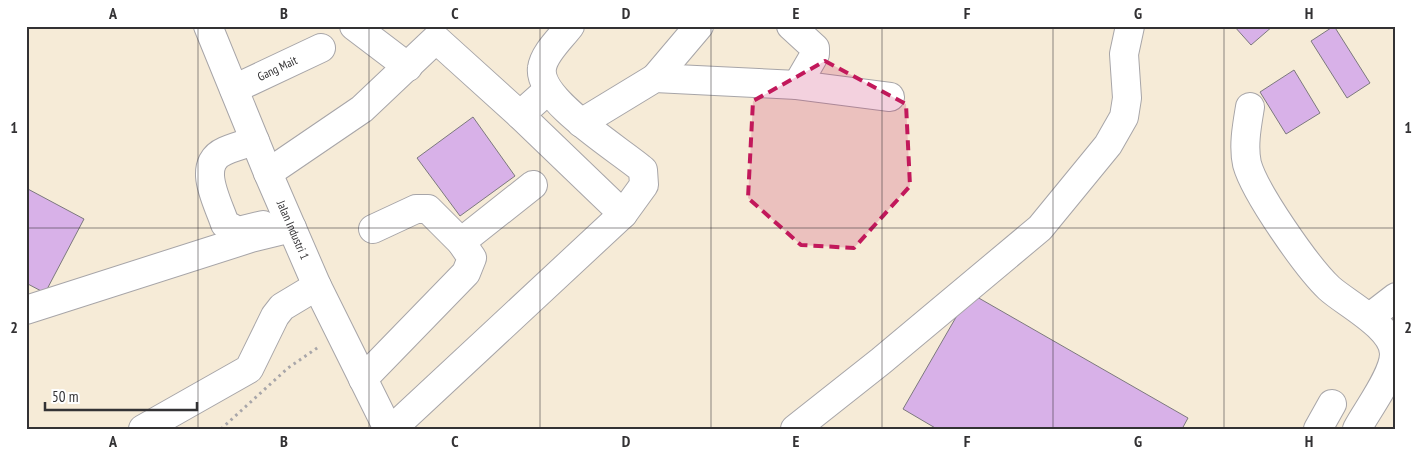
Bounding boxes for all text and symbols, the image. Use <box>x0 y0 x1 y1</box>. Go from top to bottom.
text: A <box>108 3 118 23</box>
text: B <box>280 3 288 23</box>
text: C <box>451 3 459 23</box>
text: D <box>622 3 631 23</box>
text: E <box>793 3 800 23</box>
text: F <box>964 3 971 23</box>
text: G <box>1134 3 1142 23</box>
text: H <box>1305 3 1313 23</box>
street label: Gang Mait <box>255 52 300 84</box>
text: 1 <box>10 117 18 137</box>
text: 1 <box>1404 117 1412 137</box>
street label: Jalan Industri 1 <box>273 197 313 262</box>
text: 2 <box>10 317 18 337</box>
text: 2 <box>1404 317 1412 337</box>
scale bar <box>45 380 198 412</box>
text: 50 m <box>52 387 78 406</box>
text: A <box>108 431 118 451</box>
text: B <box>280 431 288 451</box>
text: C <box>451 431 459 451</box>
text: D <box>622 431 631 451</box>
text: E <box>793 431 800 451</box>
text: F <box>964 431 971 451</box>
text: G <box>1134 431 1142 451</box>
text: H <box>1305 431 1313 451</box>

